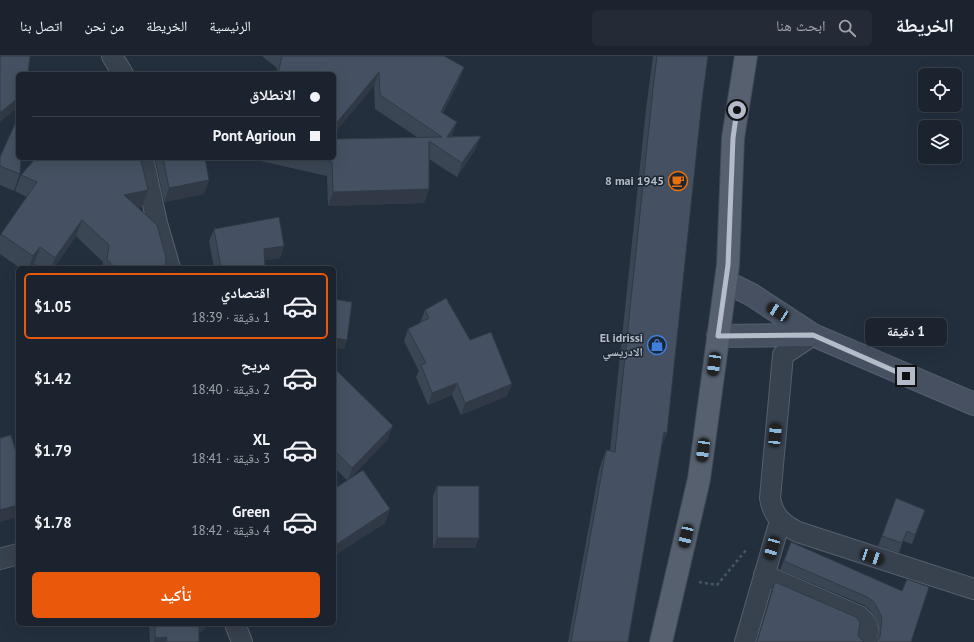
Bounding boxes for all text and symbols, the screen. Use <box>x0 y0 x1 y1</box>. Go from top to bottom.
search box <box>592 10 872 46</box>
text: الخريطة <box>896 13 954 37</box>
text: ابحث هنا <box>776 16 826 35</box>
text: اتصل بنا <box>20 17 63 35</box>
text: من نحن <box>85 17 124 35</box>
text: الخريطة <box>146 17 187 35</box>
text: الرئيسية <box>209 17 251 35</box>
icon: search <box>836 17 858 39</box>
map controls <box>918 68 962 164</box>
button: locate <box>918 68 962 112</box>
text: الانطلاق <box>250 85 296 104</box>
route start <box>728 101 746 119</box>
button: layers <box>918 120 962 164</box>
text: Pont Agrioun <box>213 126 296 145</box>
cafe icon: 8 mai 1945 <box>667 170 689 192</box>
place label: 8 mai 1945 <box>605 173 664 188</box>
text: اقتصادي <box>221 283 270 302</box>
icon: car <box>282 288 318 324</box>
text: $1.05 <box>34 297 72 316</box>
car <box>765 300 791 324</box>
text: 1 دقيقة · 18:39 <box>191 309 270 326</box>
callout: 1 دقيقة <box>865 318 947 346</box>
text: 1 دقيقة <box>887 323 925 340</box>
place label: El idrissi الادريسي <box>600 330 643 362</box>
shop icon: El idrissi الادريسي <box>646 334 668 356</box>
car <box>706 351 722 377</box>
text: مريح <box>241 355 270 374</box>
icon: car <box>282 360 318 396</box>
route end <box>897 367 915 385</box>
text: $1.42 <box>34 369 72 388</box>
text: 2 دقيقة · 18:40 <box>191 381 270 398</box>
car <box>768 423 782 447</box>
text: XL <box>253 430 270 449</box>
icon: car <box>282 432 318 468</box>
car <box>695 437 711 463</box>
text: $1.79 <box>34 441 72 460</box>
text: 3 دقيقة · 18:41 <box>191 450 270 467</box>
text: Green <box>232 502 270 521</box>
icon: car <box>282 504 318 540</box>
text: $1.78 <box>34 513 72 532</box>
text: 4 دقيقة · 18:42 <box>191 522 270 539</box>
car <box>677 523 695 549</box>
car <box>763 535 781 561</box>
car <box>859 547 885 567</box>
button: تأكيد <box>32 572 320 618</box>

